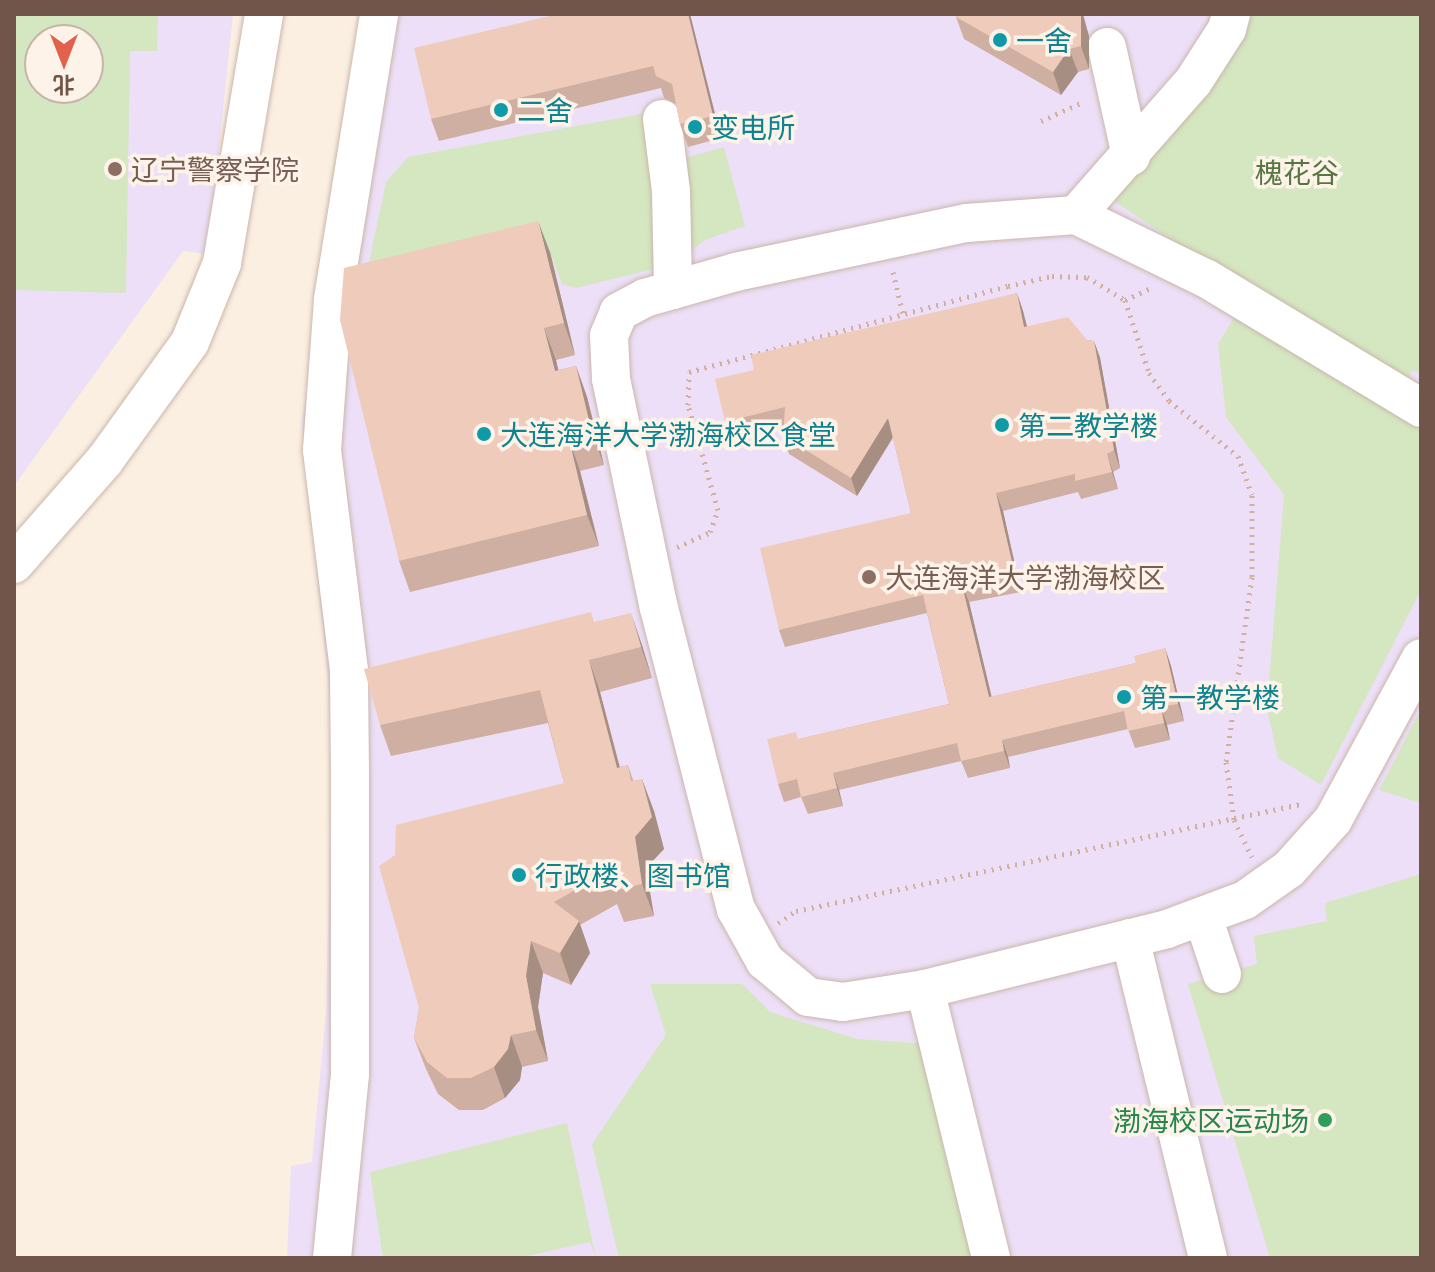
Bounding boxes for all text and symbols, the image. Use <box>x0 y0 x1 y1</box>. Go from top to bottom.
place label: 一舍 <box>1016 23 1072 57</box>
north arrow <box>24 24 104 104</box>
marker: 一舍 <box>991 31 1009 49</box>
text: 北 <box>53 73 75 99</box>
place label: 二舍 <box>517 93 573 127</box>
marker: 二舍 <box>492 101 510 119</box>
place label: 变电所 <box>711 110 795 144</box>
marker: 变电所 <box>686 118 704 136</box>
place label: 辽宁警察学院 <box>131 152 299 186</box>
park label: 槐花谷 <box>1255 155 1339 189</box>
marker: 辽宁警察学院 <box>106 160 124 178</box>
place label: 第二教学楼 <box>1018 408 1158 442</box>
marker: 第二教学楼 <box>993 416 1011 434</box>
place label: 大连海洋大学渤海校区食堂 <box>500 417 836 451</box>
marker: 大连海洋大学渤海校区食堂 <box>475 425 493 443</box>
place label: 大连海洋大学渤海校区 <box>885 560 1165 594</box>
marker: 大连海洋大学渤海校区 <box>860 568 878 586</box>
place label: 第一教学楼 <box>1140 680 1280 714</box>
marker: 第一教学楼 <box>1115 688 1133 706</box>
place label: 行政楼、图书馆 <box>535 858 731 892</box>
marker: 行政楼、图书馆 <box>510 866 528 884</box>
place label: 渤海校区运动场 <box>1113 1103 1309 1137</box>
marker: 渤海校区运动场 <box>1316 1111 1334 1129</box>

